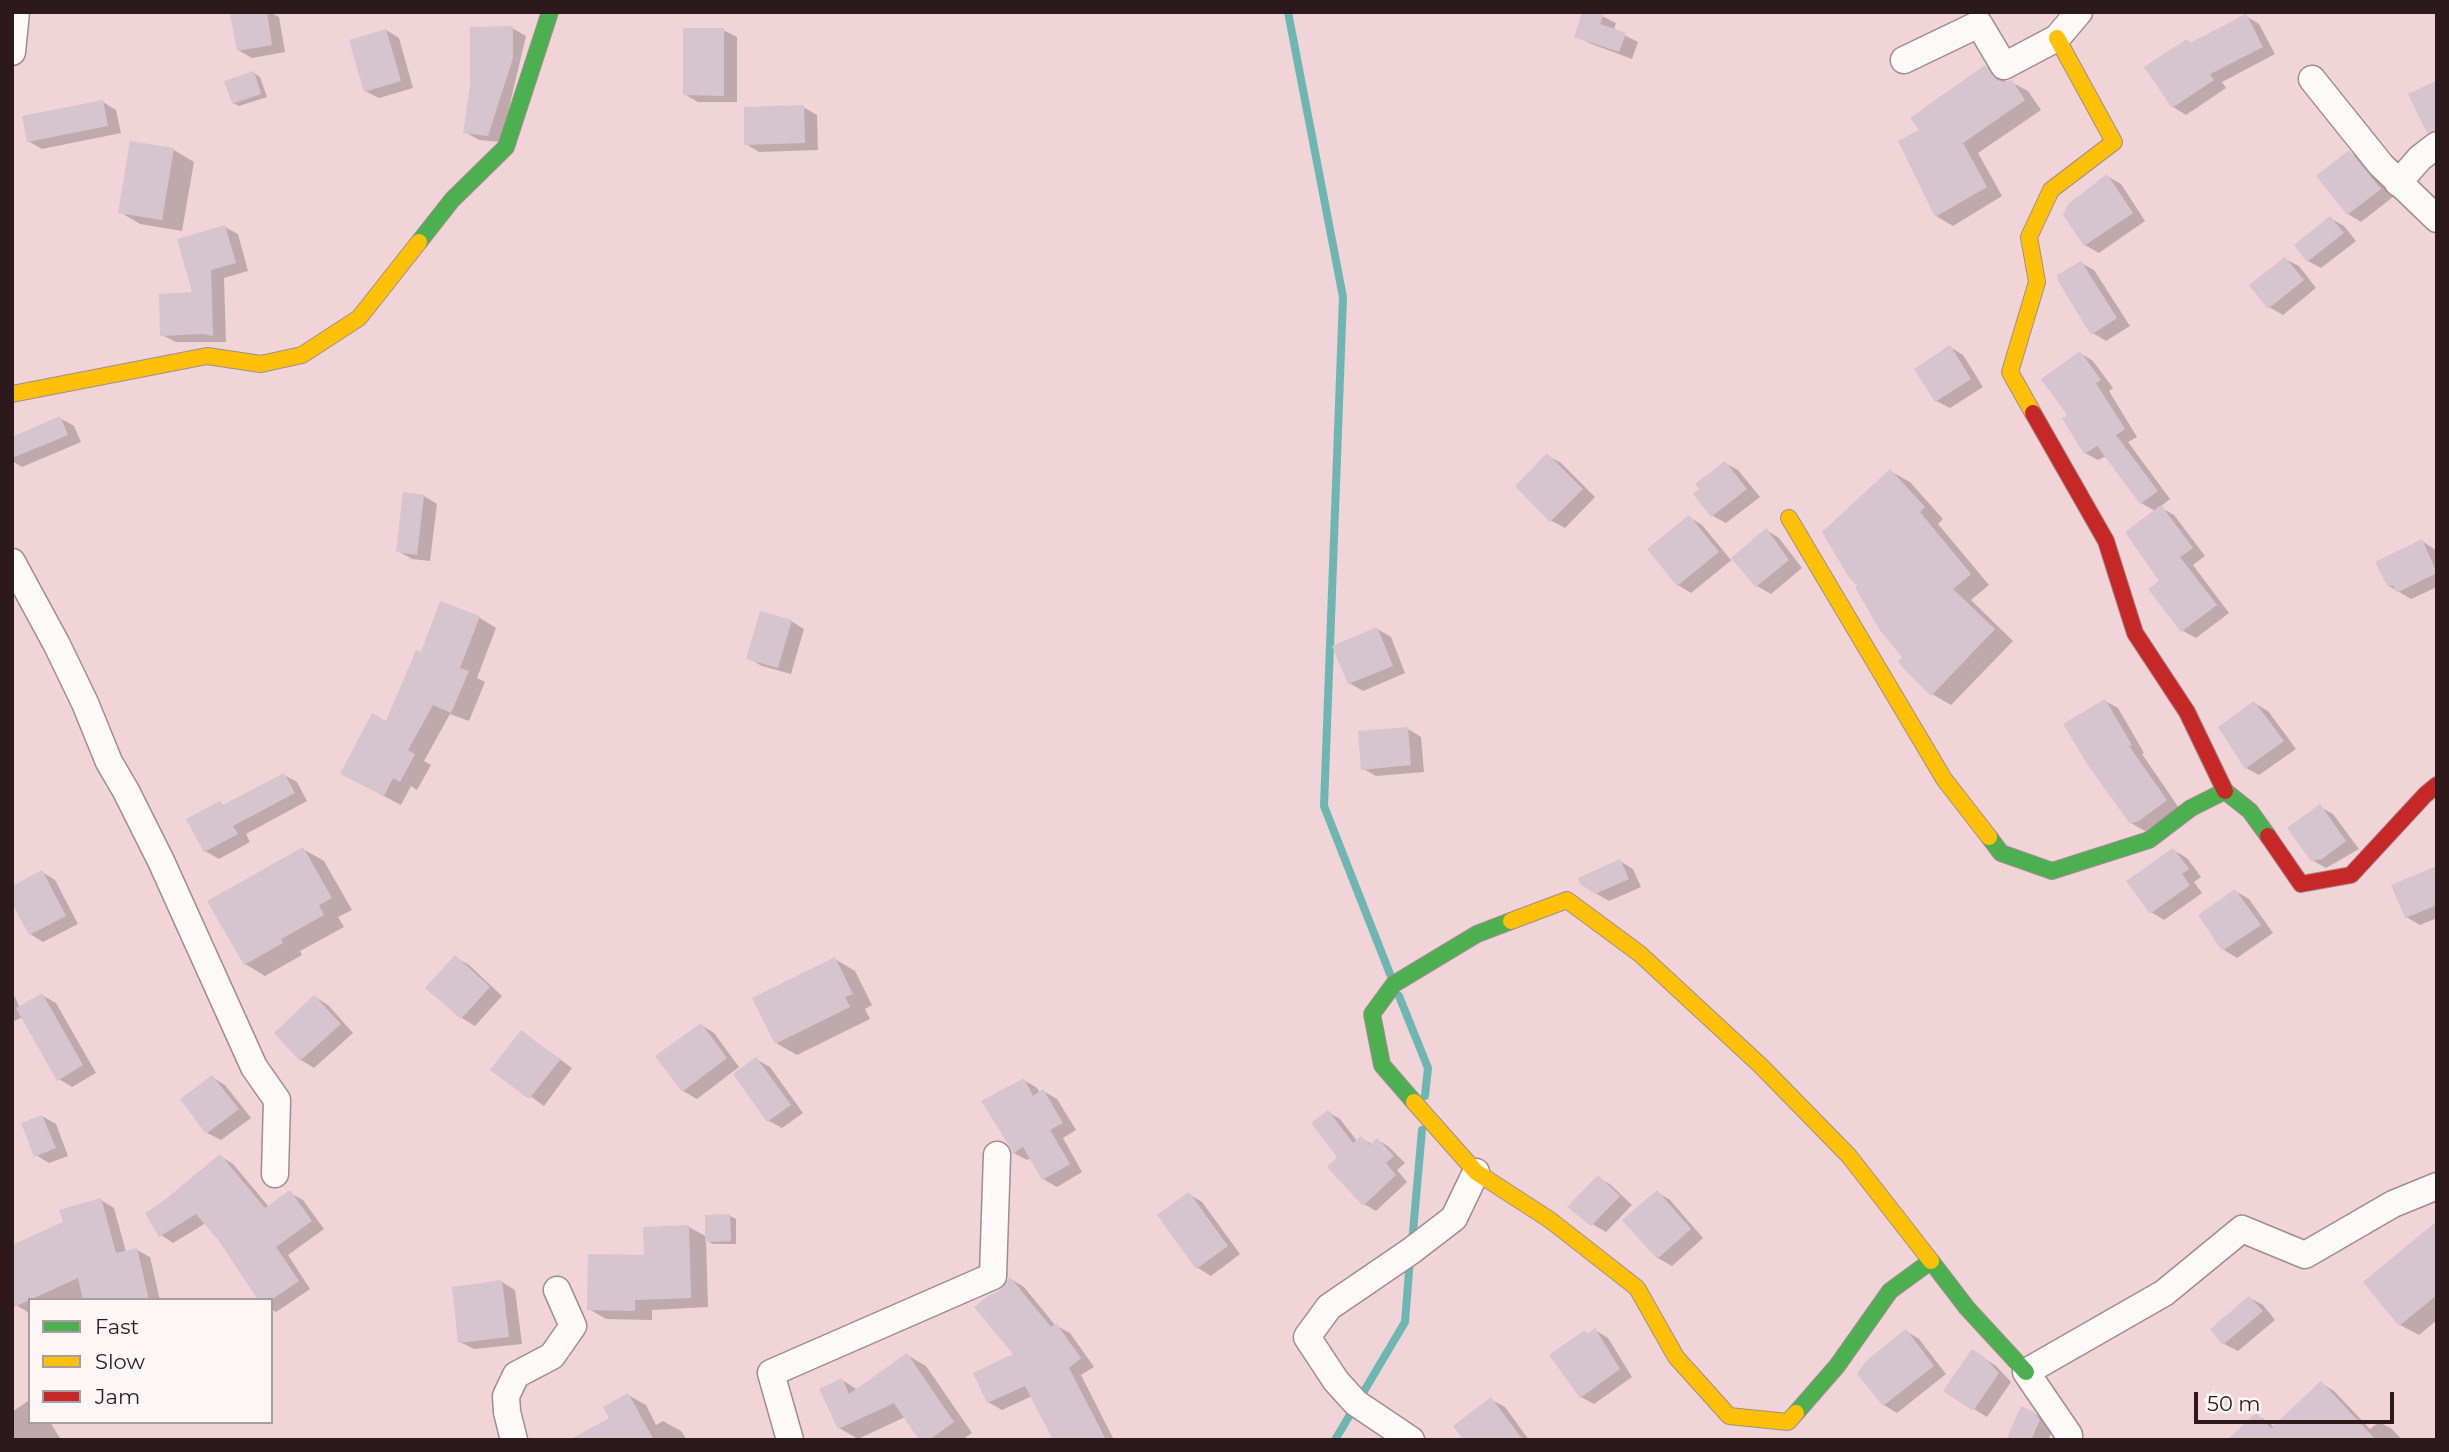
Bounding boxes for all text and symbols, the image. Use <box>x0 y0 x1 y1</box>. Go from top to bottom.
legend <box>28 1298 273 1424</box>
text: Fast <box>95 1314 139 1339</box>
text: Slow <box>95 1349 145 1374</box>
scale bar <box>2197 1378 2396 1422</box>
text: Jam <box>95 1384 140 1409</box>
text: 50 m <box>2207 1391 2261 1416</box>

